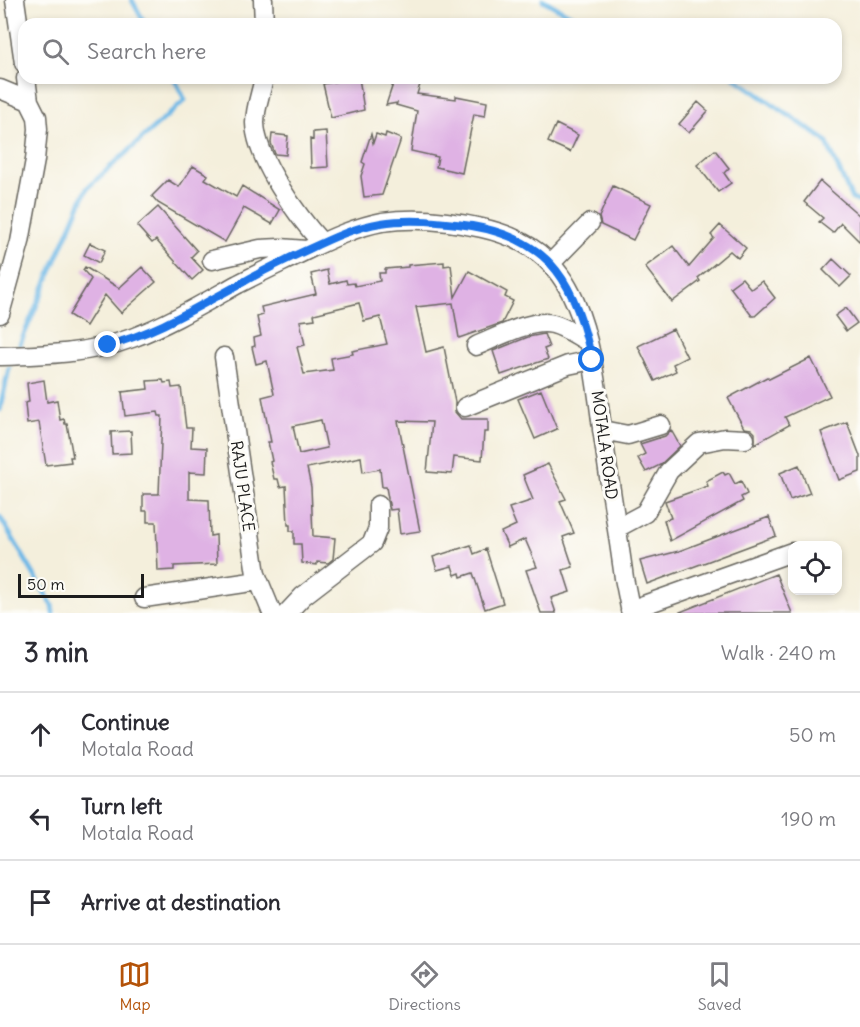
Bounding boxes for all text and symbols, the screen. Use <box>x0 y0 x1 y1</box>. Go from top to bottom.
search box <box>18 18 842 84</box>
icon: search <box>39 35 72 68</box>
text: Search here <box>87 37 206 65</box>
route end <box>94 331 120 357</box>
route start <box>578 346 604 372</box>
street label: MOTALA ROAD <box>587 389 623 501</box>
street label: RAJU PLACE <box>227 439 259 533</box>
map controls <box>788 541 842 595</box>
button: locate <box>788 541 842 595</box>
scale bar <box>18 571 144 598</box>
text: 50 m <box>27 574 65 594</box>
text: 3 min <box>24 636 89 669</box>
text: Walk · 240 m <box>721 640 836 665</box>
text: Continue <box>81 708 170 736</box>
icon: ahead <box>24 718 57 751</box>
text: 50 m <box>789 722 836 747</box>
text: Motala Road <box>81 736 194 761</box>
text: Turn left <box>81 792 162 820</box>
icon: left <box>24 802 57 835</box>
text: 190 m <box>781 806 836 831</box>
text: Motala Road <box>81 820 194 845</box>
icon: arrive <box>24 886 57 919</box>
text: Arrive at destination <box>81 888 281 916</box>
tab: Map <box>118 958 151 1014</box>
tab: Directions <box>388 958 461 1014</box>
tab: Saved <box>698 958 742 1014</box>

